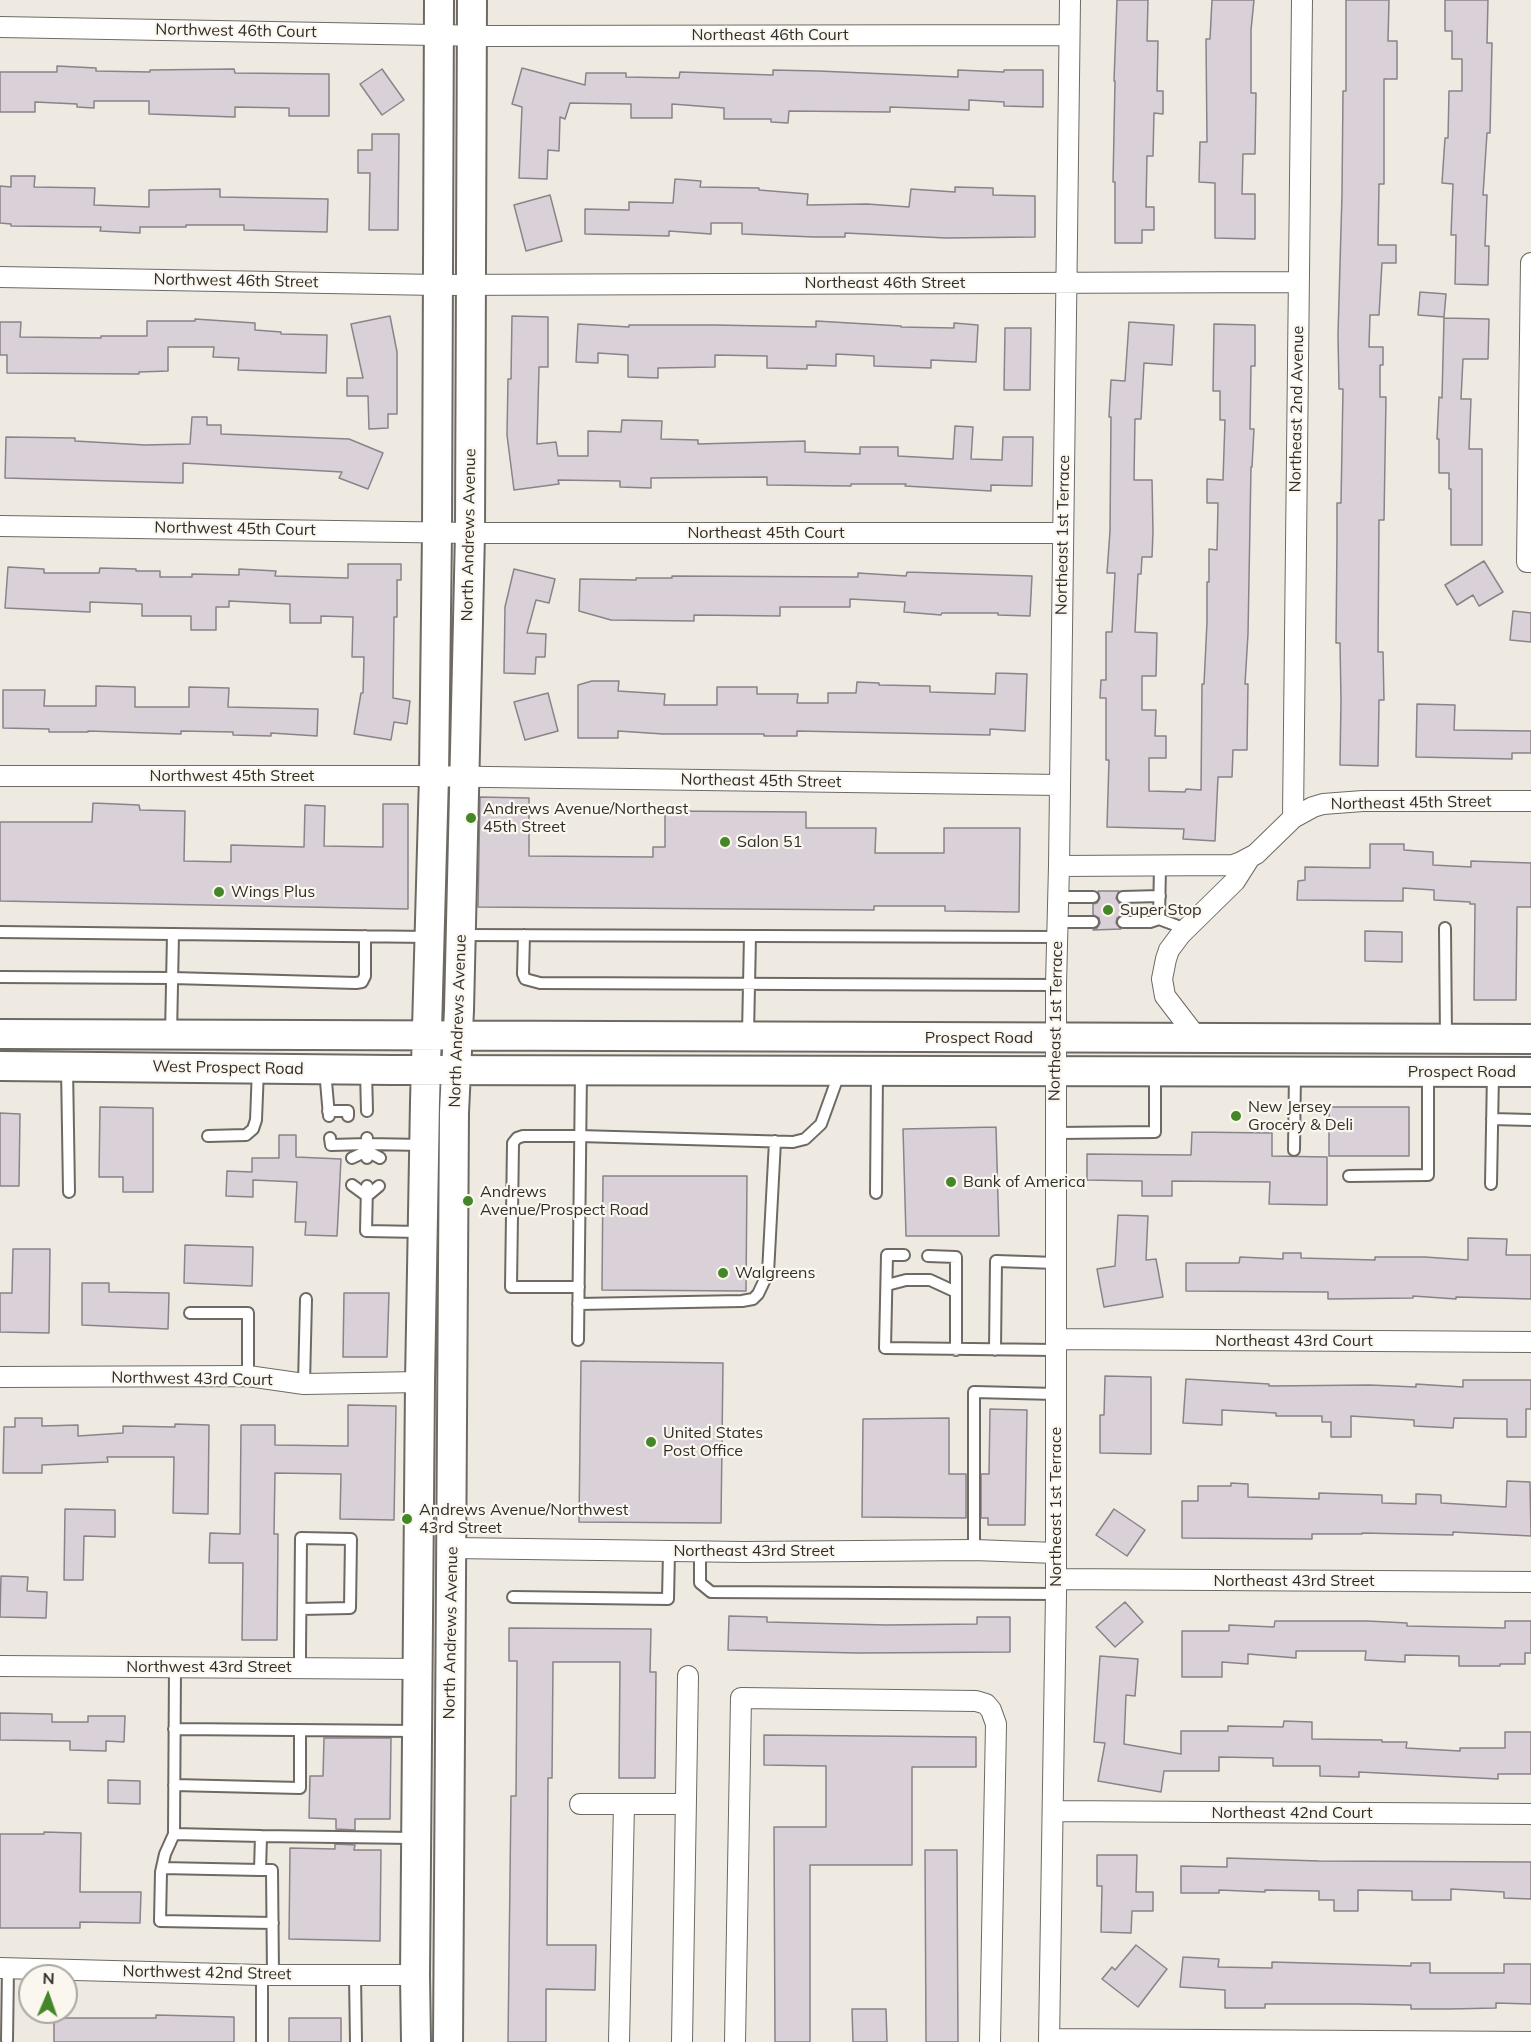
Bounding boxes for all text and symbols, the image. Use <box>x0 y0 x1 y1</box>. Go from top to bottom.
street label: Northwest 46th Court <box>155 20 317 42</box>
street label: Northeast 46th Court <box>691 25 849 45</box>
street label: Northwest 46th Street <box>153 270 319 292</box>
street label: Northeast 46th Street <box>805 273 965 293</box>
street label: Northeast 2nd Avenue <box>1286 325 1308 493</box>
street label: North Andrews Avenue <box>458 448 480 622</box>
street label: Northeast 1st Terrace <box>1052 455 1074 615</box>
street label: Northwest 45th Court <box>154 518 316 540</box>
street label: Northeast 45th Court <box>687 523 845 543</box>
street label: Northwest 45th Street <box>150 766 314 786</box>
street label: Northeast 45th Street <box>680 770 842 792</box>
street label: Northeast 45th Street <box>1330 792 1492 814</box>
place label: Andrews Avenue/Northeast 45th Street <box>483 799 688 837</box>
marker: Andrews Avenue/Northeast 45th Street <box>464 811 478 825</box>
place label: Salon 51 <box>737 832 802 852</box>
marker: Salon 51 <box>718 835 732 849</box>
place label: Wings Plus <box>231 882 315 902</box>
marker: Wings Plus <box>212 885 226 899</box>
place label: Super Stop <box>1120 900 1202 920</box>
marker: Super Stop <box>1101 903 1115 917</box>
street label: North Andrews Avenue <box>445 934 471 1108</box>
street label: Northeast 1st Terrace <box>1045 941 1067 1101</box>
street label: Prospect Road <box>925 1028 1033 1048</box>
street label: West Prospect Road <box>152 1057 304 1079</box>
street label: Prospect Road <box>1408 1062 1516 1082</box>
place label: New Jersey Grocery & Deli <box>1248 1097 1353 1135</box>
marker: New Jersey Grocery & Deli <box>1229 1109 1243 1123</box>
place label: Bank of America <box>963 1172 1085 1192</box>
marker: Bank of America <box>944 1175 958 1189</box>
place label: Andrews Avenue/Prospect Road <box>480 1182 649 1220</box>
marker: Andrews Avenue/Prospect Road <box>461 1194 475 1208</box>
place label: Walgreens <box>735 1263 815 1283</box>
marker: Walgreens <box>716 1266 730 1280</box>
street label: Northeast 43rd Court <box>1215 1331 1373 1351</box>
street label: Northwest 43rd Court <box>111 1368 273 1390</box>
place label: United States Post Office <box>663 1423 763 1461</box>
street label: Northeast 1st Terrace <box>1046 1427 1066 1587</box>
marker: United States Post Office <box>644 1435 658 1449</box>
place label: Andrews Avenue/Northwest 43rd Street <box>419 1500 628 1538</box>
marker: Andrews Avenue/Northwest 43rd Street <box>400 1512 414 1526</box>
street label: Northeast 43rd Street <box>673 1541 835 1561</box>
street label: North Andrews Avenue <box>440 1546 462 1720</box>
street label: Northeast 43rd Street <box>1213 1571 1375 1591</box>
street label: Northwest 43rd Street <box>126 1657 292 1677</box>
street label: Northeast 42nd Court <box>1211 1803 1373 1823</box>
street label: Northwest 42nd Street <box>122 1962 292 1984</box>
north arrow <box>18 1964 78 2024</box>
text: N <box>42 1968 55 1988</box>

